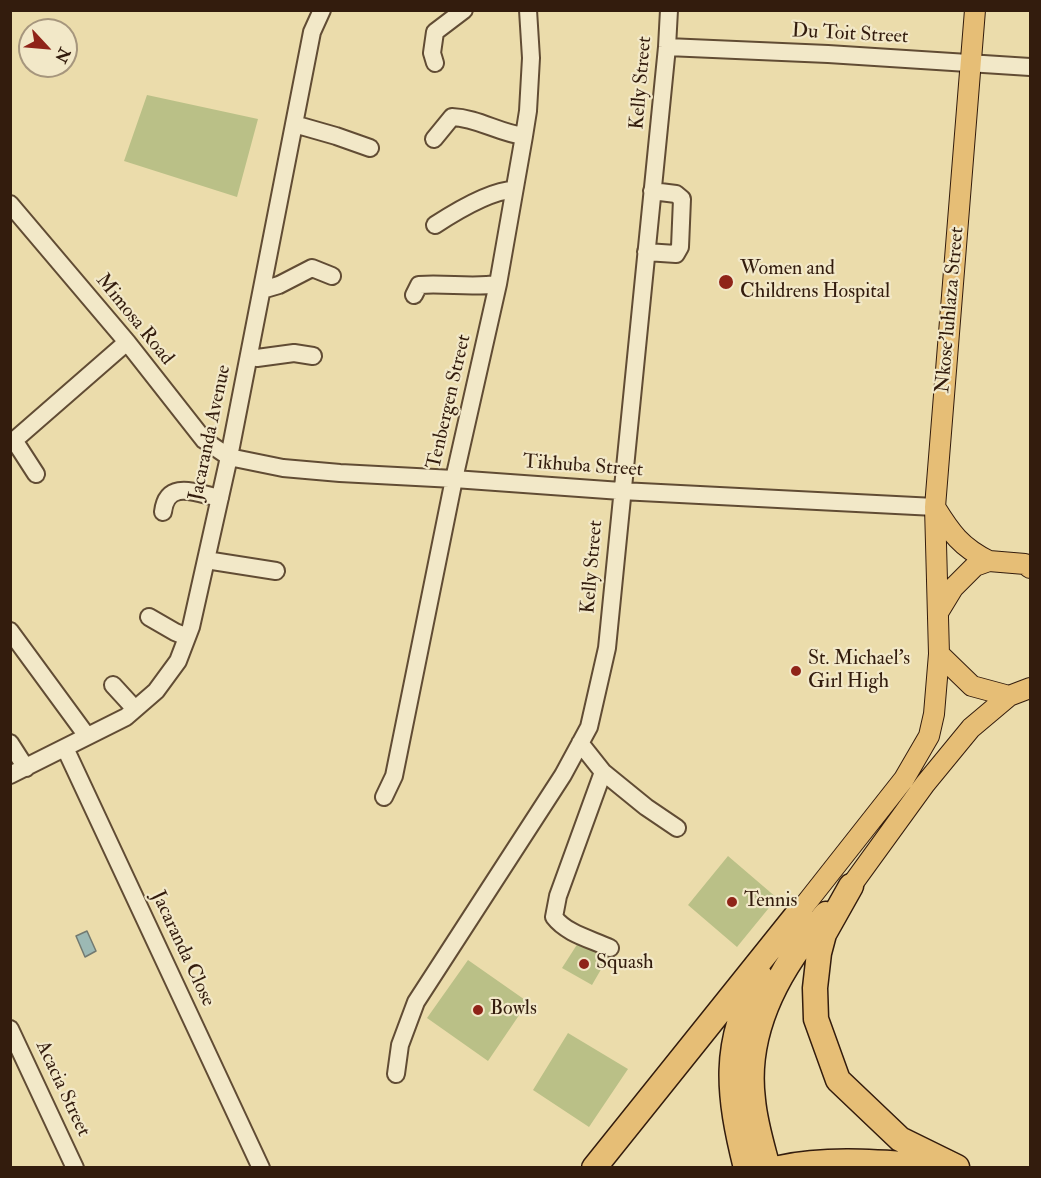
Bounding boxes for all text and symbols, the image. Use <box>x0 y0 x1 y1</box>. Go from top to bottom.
north arrow <box>18 18 78 78</box>
street label: Du Toit Street <box>791 20 909 50</box>
street label: Kelly Street <box>626 35 658 131</box>
text: N <box>50 44 75 66</box>
street label: Nkose'luhlaza Street <box>932 226 970 394</box>
place label: Women and Childrens Hospital <box>740 258 890 305</box>
street label: Mimosa Road <box>90 269 178 371</box>
marker: Women and Childrens Hospital <box>717 273 735 291</box>
street label: Tenbergen Street <box>423 332 477 472</box>
street label: Jacaranda Avenue <box>185 363 237 503</box>
street label: Tikhuba Street <box>522 451 644 483</box>
street label: Kelly Street <box>577 519 609 615</box>
place label: St. Michael's Girl High <box>808 648 910 695</box>
marker: St. Michael's Girl High <box>789 664 803 678</box>
street label: Jacaranda Close <box>145 887 219 1011</box>
place label: Tennis <box>744 890 797 914</box>
marker: Tennis <box>725 895 739 909</box>
place label: Squash <box>596 952 653 976</box>
marker: Squash <box>577 957 591 971</box>
place label: Bowls <box>490 998 537 1022</box>
marker: Bowls <box>471 1003 485 1017</box>
street label: Acacia Street <box>29 1037 95 1141</box>

